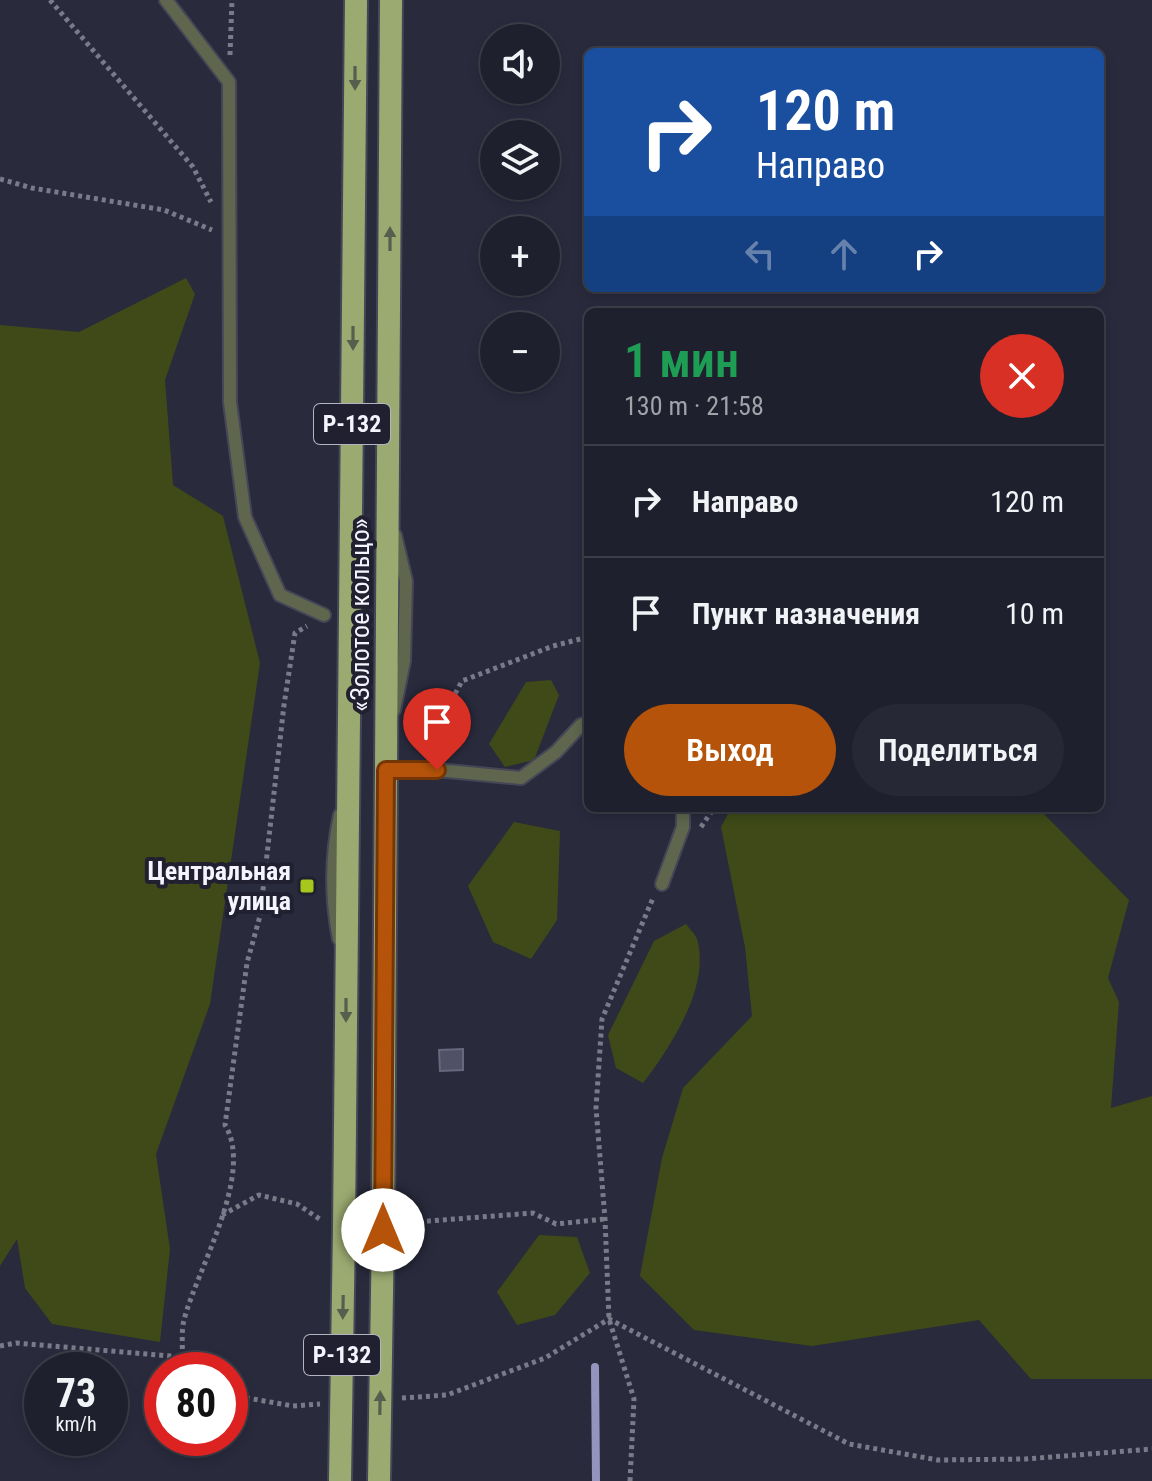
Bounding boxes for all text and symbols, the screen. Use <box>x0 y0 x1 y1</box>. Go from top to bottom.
map controls <box>480 24 560 392</box>
button: sound <box>480 24 560 104</box>
one-way arrow <box>349 66 361 91</box>
text: 120 m <box>756 78 895 144</box>
icon: right <box>624 80 728 184</box>
button: layers <box>480 120 560 200</box>
text: Направо <box>756 145 885 187</box>
button: + <box>480 216 560 296</box>
one-way arrow <box>384 226 396 251</box>
icon: left <box>738 232 782 276</box>
icon: ahead <box>822 232 866 276</box>
icon: right <box>906 232 950 276</box>
button: − <box>480 312 560 392</box>
one-way arrow <box>347 326 359 351</box>
text: 1 мин <box>624 332 739 389</box>
button: close <box>980 334 1064 418</box>
text: 130 m · 21:58 <box>624 391 764 421</box>
road number: Р-132 <box>314 404 390 444</box>
icon: right <box>624 479 668 523</box>
text: Направо <box>692 484 798 519</box>
text: 120 m <box>990 484 1064 519</box>
street label: «Золотое кольцо» <box>345 518 375 712</box>
icon: arrive <box>624 591 668 635</box>
text: Пункт назначения <box>692 596 920 631</box>
text: 10 m <box>1005 596 1064 631</box>
pin <box>403 688 471 770</box>
icon: arrive <box>415 700 459 744</box>
button: Выход <box>624 704 836 796</box>
button: Поделиться <box>852 704 1064 796</box>
place label: Центральная улица <box>147 856 291 916</box>
marker: Центральная улица <box>298 877 316 895</box>
one-way arrow <box>340 998 352 1023</box>
position arrow <box>341 1188 425 1272</box>
one-way arrow <box>337 1295 349 1320</box>
road number: Р-132 <box>304 1335 380 1375</box>
speed limit sign: 80 <box>144 1352 248 1456</box>
text: 73 <box>56 1370 96 1417</box>
one-way arrow <box>374 1390 387 1415</box>
text: km/h <box>55 1412 97 1436</box>

